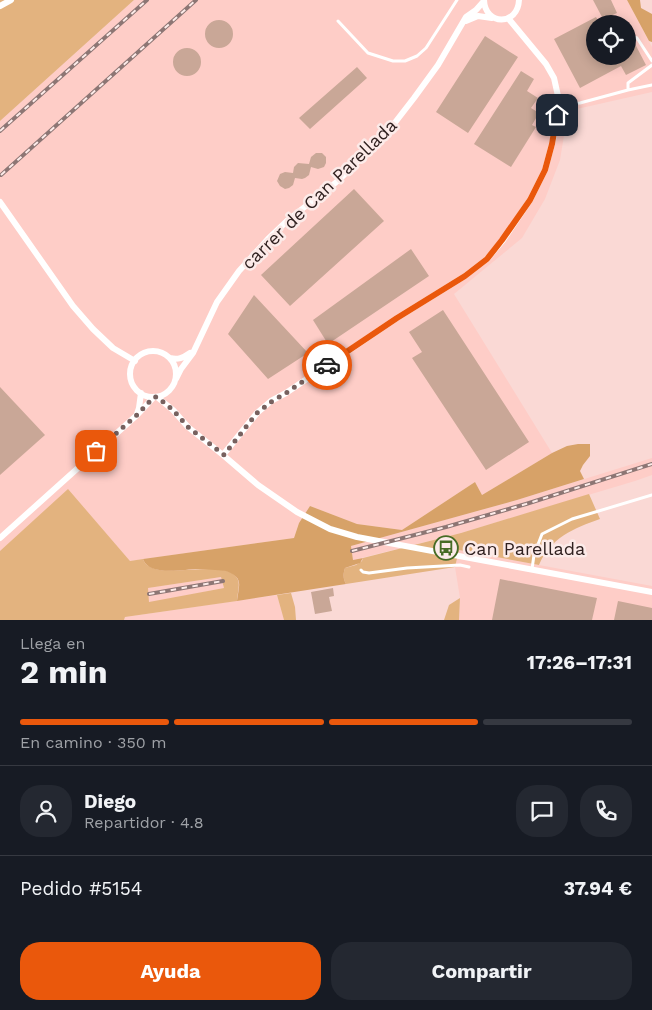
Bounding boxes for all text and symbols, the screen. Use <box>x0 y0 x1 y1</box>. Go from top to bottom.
map controls <box>586 15 636 65</box>
button: locate <box>586 15 636 65</box>
pin <box>536 94 578 136</box>
icon: home <box>543 101 571 129</box>
street label: carrer de Can Parellada <box>237 115 401 273</box>
courier <box>302 340 352 390</box>
icon: car <box>313 351 341 379</box>
pin <box>75 430 117 472</box>
icon: bag <box>82 437 110 465</box>
bus stop icon: Can Parellada <box>433 535 459 561</box>
place label: Can Parellada <box>464 538 585 559</box>
text: Llega en <box>20 634 86 653</box>
text: 17:26–17:31 <box>527 651 632 674</box>
text: 2 min <box>20 653 108 691</box>
text: En camino · 350 m <box>20 733 166 752</box>
button: person <box>20 785 72 837</box>
button: chat <box>516 785 568 837</box>
button: phone <box>580 785 632 837</box>
text: Diego <box>84 790 136 813</box>
text: Repartidor · 4.8 <box>84 813 204 832</box>
text: Pedido #5154 <box>20 877 142 900</box>
text: 37.94 € <box>564 877 632 900</box>
button: Ayuda <box>20 942 321 1000</box>
button: Compartir <box>331 942 632 1000</box>

